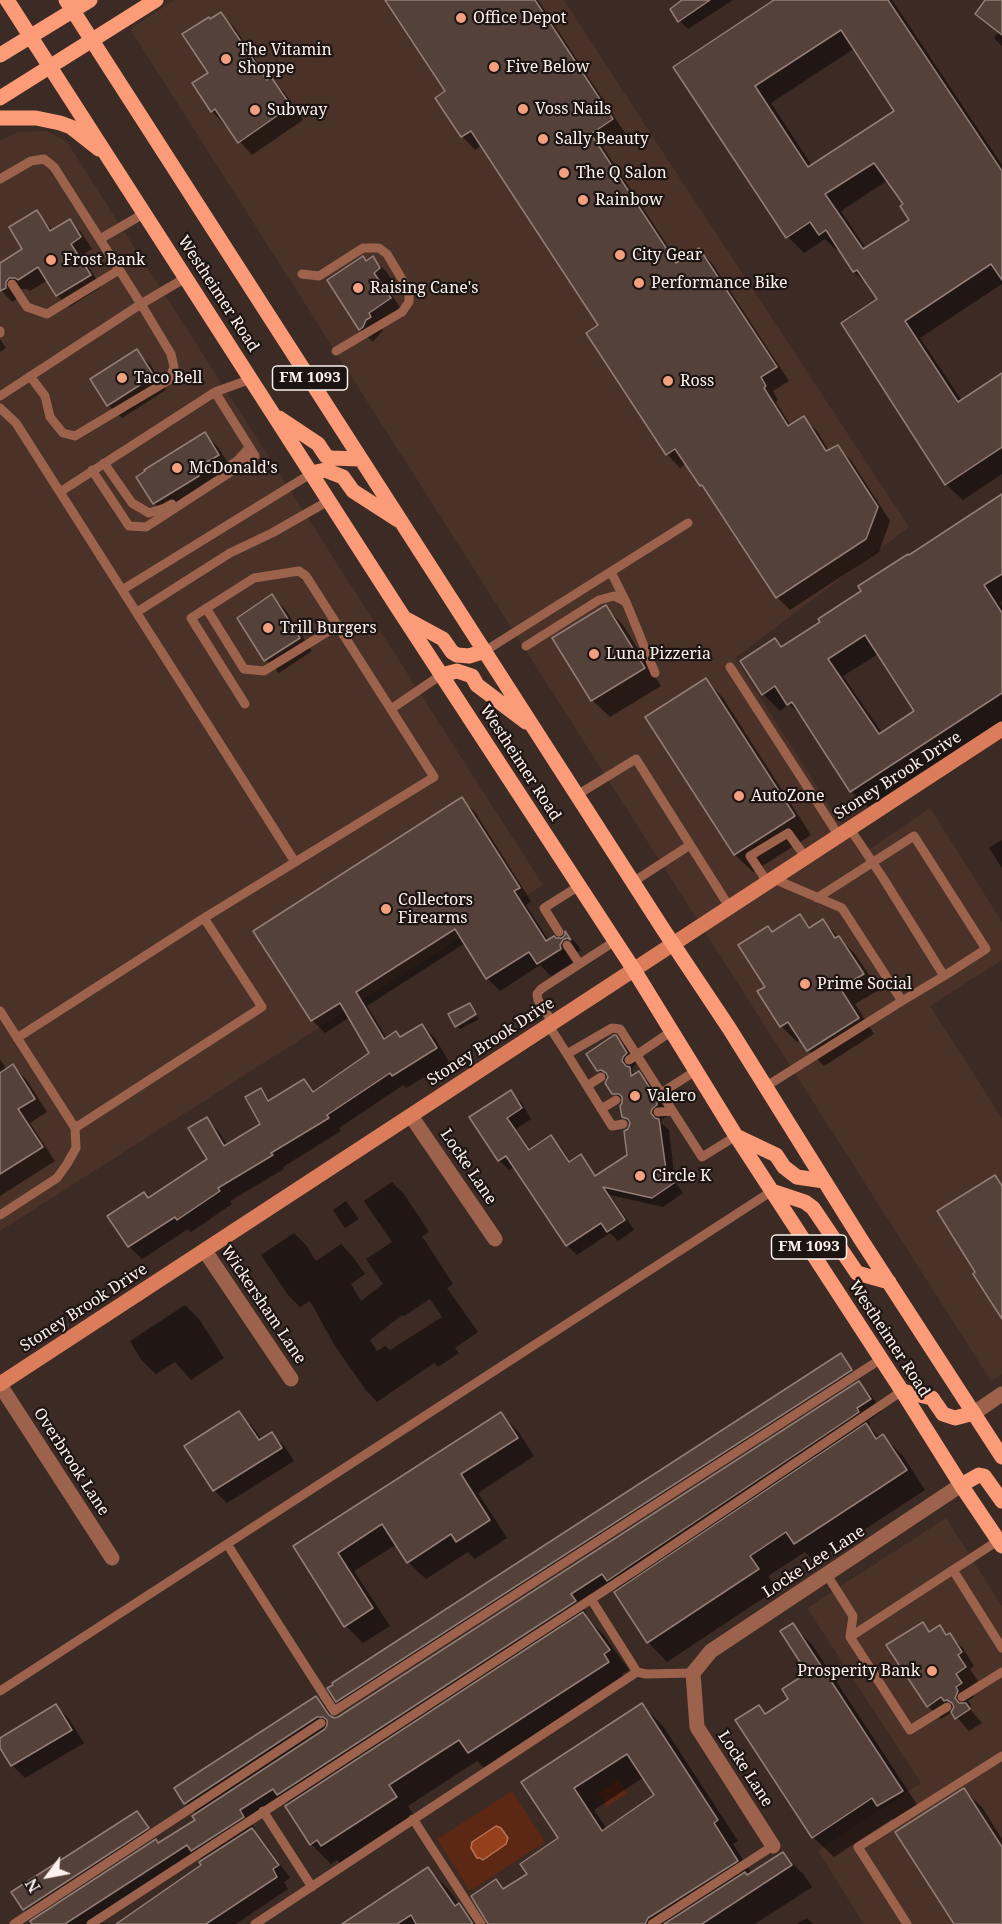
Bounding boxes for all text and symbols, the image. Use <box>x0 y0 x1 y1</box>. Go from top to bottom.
place label: Office Depot <box>473 8 566 28</box>
marker: Office Depot <box>454 11 468 25</box>
place label: The Vitamin Shoppe <box>238 40 332 78</box>
marker: The Vitamin Shoppe <box>219 52 233 66</box>
place label: Five Below <box>506 57 590 77</box>
marker: Five Below <box>487 60 501 74</box>
place label: Voss Nails <box>535 99 611 119</box>
place label: Subway <box>267 100 327 120</box>
marker: Voss Nails <box>516 102 530 116</box>
marker: Subway <box>248 103 262 117</box>
place label: Sally Beauty <box>555 129 649 149</box>
marker: Sally Beauty <box>536 132 550 146</box>
place label: The Q Salon <box>576 163 667 183</box>
marker: The Q Salon <box>557 166 571 180</box>
place label: Rainbow <box>595 190 663 210</box>
marker: Rainbow <box>576 193 590 207</box>
street label: Westheimer Road <box>173 232 263 356</box>
place label: City Gear <box>632 245 702 265</box>
marker: City Gear <box>613 248 627 262</box>
place label: Frost Bank <box>63 250 145 270</box>
marker: Frost Bank <box>44 253 58 267</box>
place label: Performance Bike <box>651 273 788 293</box>
marker: Performance Bike <box>632 276 646 290</box>
place label: Raising Cane's <box>370 278 478 298</box>
marker: Raising Cane's <box>351 281 365 295</box>
road number: FM 1093 <box>272 366 348 390</box>
place label: Taco Bell <box>134 368 203 388</box>
marker: Taco Bell <box>115 371 129 385</box>
place label: Ross <box>680 371 714 391</box>
marker: Ross <box>661 374 675 388</box>
place label: McDonald's <box>189 458 278 478</box>
marker: McDonald's <box>170 461 184 475</box>
place label: Trill Burgers <box>280 618 377 638</box>
marker: Trill Burgers <box>261 621 275 635</box>
place label: Luna Pizzeria <box>606 644 711 664</box>
marker: Luna Pizzeria <box>587 647 601 661</box>
street label: Westheimer Road <box>475 701 565 825</box>
street label: Stoney Brook Drive <box>831 728 965 824</box>
place label: AutoZone <box>751 786 825 806</box>
marker: AutoZone <box>732 789 746 803</box>
place label: Collectors Firearms <box>398 890 473 928</box>
marker: Collectors Firearms <box>379 902 393 916</box>
place label: Prime Social <box>817 974 912 994</box>
marker: Prime Social <box>798 977 812 991</box>
street label: Stoney Brook Drive <box>424 994 558 1090</box>
place label: Valero <box>647 1086 696 1106</box>
marker: Valero <box>628 1089 642 1103</box>
street label: Locke Lane <box>436 1126 500 1208</box>
place label: Circle K <box>652 1166 711 1186</box>
marker: Circle K <box>633 1169 647 1183</box>
road number: FM 1093 <box>772 1235 846 1259</box>
street label: Wickersham Lane <box>216 1242 310 1368</box>
street label: Stoney Brook Drive <box>17 1260 151 1356</box>
street label: Westheimer Road <box>844 1277 934 1401</box>
street label: Overbrook Lane <box>29 1405 113 1519</box>
street label: Locke Lee Lane <box>759 1522 869 1602</box>
place label: Prosperity Bank <box>797 1661 920 1681</box>
marker: Prosperity Bank <box>925 1664 939 1678</box>
street label: Locke Lane <box>713 1727 777 1811</box>
north arrow <box>18 1846 78 1906</box>
text: N <box>20 1874 45 1897</box>

